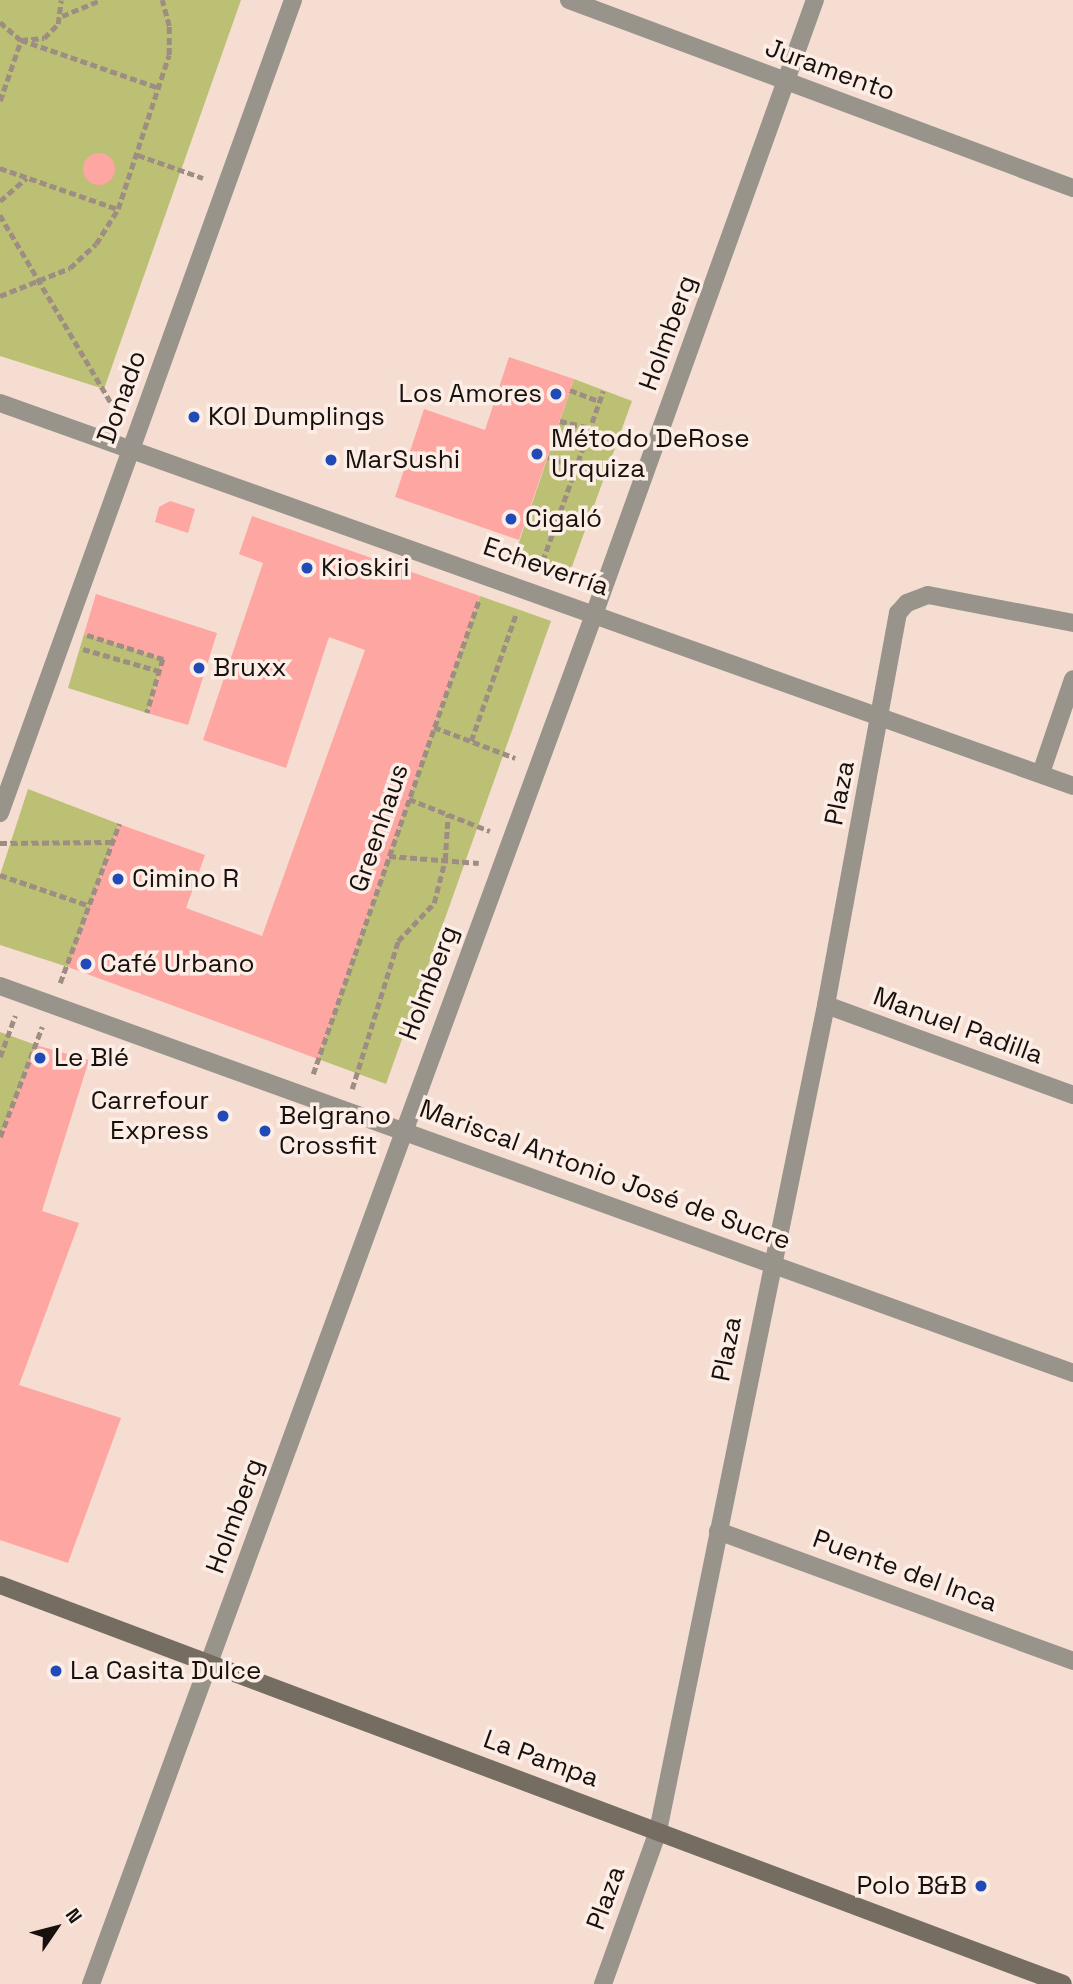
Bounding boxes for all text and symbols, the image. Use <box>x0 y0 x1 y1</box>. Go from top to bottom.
street label: Juramento <box>761 32 899 108</box>
street label: Holmberg <box>633 271 703 395</box>
street label: Donado <box>91 346 153 448</box>
place label: Los Amores <box>398 378 542 410</box>
marker: Los Amores <box>548 386 564 402</box>
place label: KOI Dumplings <box>208 401 385 433</box>
marker: KOI Dumplings <box>186 409 202 425</box>
place label: Método DeRose Urquiza <box>551 423 750 485</box>
place label: MarSushi <box>345 444 460 476</box>
marker: Método DeRose Urquiza <box>529 446 545 462</box>
marker: MarSushi <box>323 452 339 468</box>
place label: Cigaló <box>525 503 602 535</box>
marker: Cigaló <box>503 511 519 527</box>
street label: Echeverría <box>479 531 613 603</box>
place label: Kioskiri <box>321 552 410 584</box>
marker: Kioskiri <box>299 560 315 576</box>
place label: Bruxx <box>213 652 287 684</box>
marker: Bruxx <box>191 660 207 676</box>
street label: Plaza <box>818 758 862 828</box>
street label: Greenhaus <box>343 760 415 896</box>
place label: Cimino R <box>132 863 239 895</box>
marker: Cimino R <box>110 871 126 887</box>
street label: Holmberg <box>393 921 465 1045</box>
place label: Café Urbano <box>100 948 255 980</box>
marker: Café Urbano <box>78 956 94 972</box>
street label: Manuel Padilla <box>869 981 1047 1071</box>
place label: Le Blé <box>54 1042 129 1074</box>
marker: Le Blé <box>32 1050 48 1066</box>
place label: Carrefour Express <box>91 1085 209 1146</box>
street label: Mariscal Antonio José de Sucre <box>415 1093 795 1257</box>
place label: Belgrano Crossfit <box>279 1100 391 1162</box>
marker: Carrefour Express <box>215 1108 231 1124</box>
marker: Belgrano Crossfit <box>257 1123 273 1139</box>
street label: Plaza <box>705 1314 749 1384</box>
street label: Holmberg <box>200 1454 270 1578</box>
street label: Puente del Inca <box>808 1523 1002 1619</box>
place label: La Casita Dulce <box>70 1655 261 1687</box>
marker: La Casita Dulce <box>48 1663 64 1679</box>
street label: La Pampa <box>479 1724 603 1794</box>
street label: Plaza <box>580 1862 632 1934</box>
place label: Polo B&B <box>857 1870 967 1902</box>
marker: Polo B&B <box>973 1878 989 1894</box>
north arrow <box>21 1893 91 1963</box>
text: N <box>60 1903 87 1928</box>

